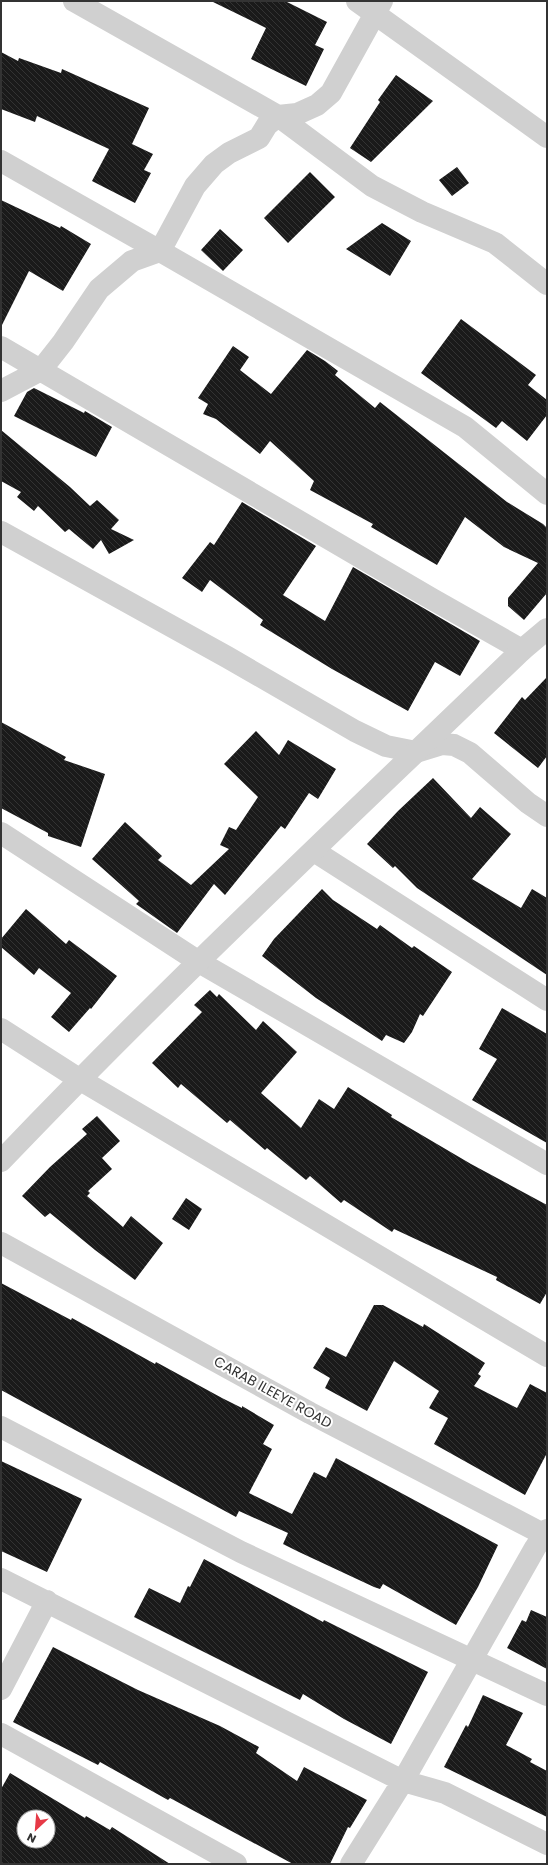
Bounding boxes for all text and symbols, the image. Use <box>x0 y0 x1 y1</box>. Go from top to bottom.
street label: CARAB ILEEYE ROAD <box>210 1351 336 1433</box>
north arrow <box>16 1809 56 1849</box>
text: N <box>24 1829 39 1847</box>

